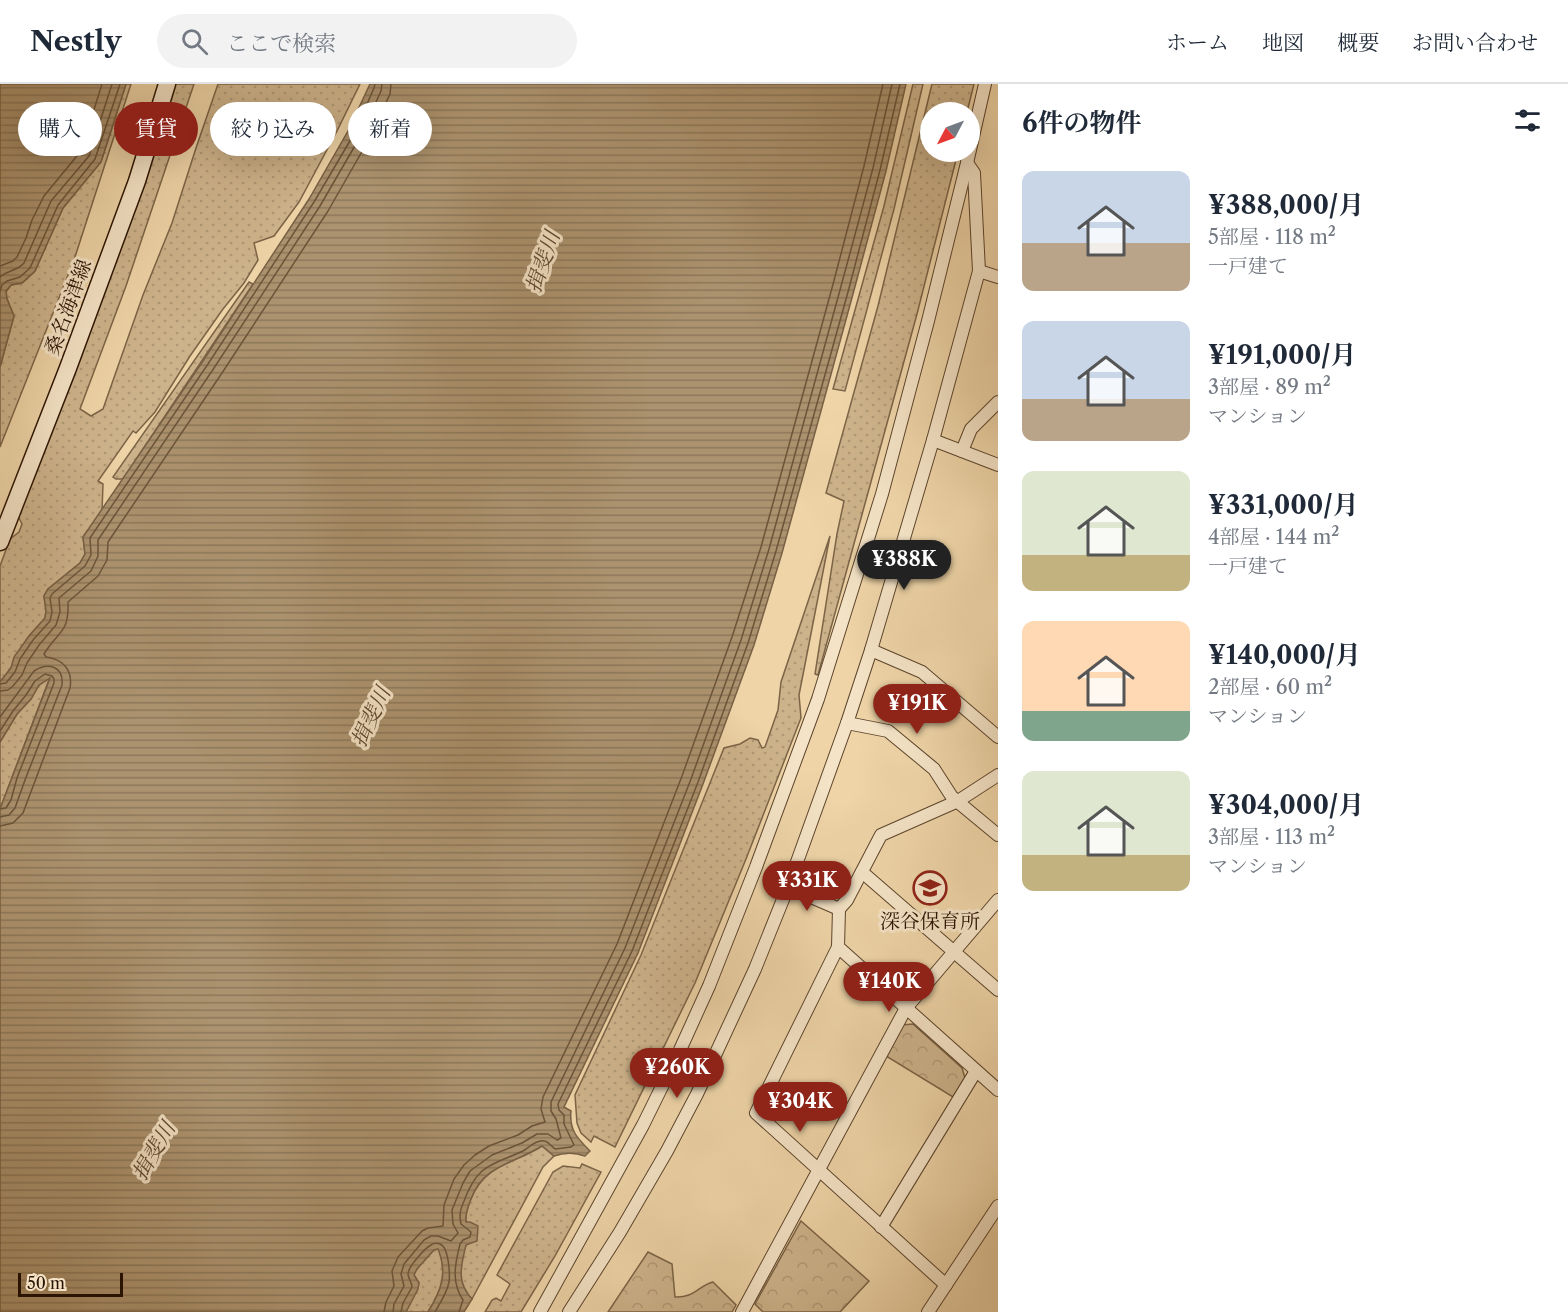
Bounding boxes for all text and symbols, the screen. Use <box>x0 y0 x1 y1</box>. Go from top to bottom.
search box <box>157 14 577 68</box>
text: Nestly <box>30 24 121 58</box>
icon: search <box>178 25 211 58</box>
text: ここで検索 <box>226 30 336 57</box>
text: ホーム <box>1166 30 1229 55</box>
text: 地図 <box>1262 30 1304 55</box>
text: 概要 <box>1337 30 1379 55</box>
text: お問い合わせ <box>1412 30 1538 55</box>
chip: 購入 <box>18 102 102 156</box>
chip: 賃貸 <box>114 102 198 156</box>
chip: 絞り込み <box>210 102 336 156</box>
chip: 新着 <box>348 102 432 156</box>
north arrow <box>920 102 980 162</box>
map controls <box>920 102 980 162</box>
icon: filters <box>1511 104 1544 137</box>
text: 6件の物件 <box>1022 107 1142 139</box>
text: ¥388,000/月 <box>1208 189 1364 221</box>
icon: home <box>1070 195 1142 267</box>
text: 5部屋 · 118 m² <box>1208 225 1336 249</box>
water label: 揖斐川 <box>520 226 565 296</box>
text: 一戸建て <box>1208 254 1288 278</box>
street label: 桑名海津線 <box>40 256 96 358</box>
text: ¥191,000/月 <box>1208 339 1357 371</box>
icon: home <box>1070 345 1142 417</box>
text: 3部屋 · 89 m² <box>1208 375 1331 399</box>
text: マンション <box>1208 404 1307 428</box>
text: ¥331,000/月 <box>1208 489 1359 521</box>
icon: home <box>1070 495 1142 567</box>
text: 4部屋 · 144 m² <box>1208 525 1340 549</box>
pin: ¥388K <box>862 540 946 591</box>
text: ¥388K <box>871 547 937 571</box>
text: 一戸建て <box>1208 554 1288 578</box>
text: ¥140,000/月 <box>1208 639 1361 671</box>
icon: home <box>1070 645 1142 717</box>
text: 2部屋 · 60 m² <box>1208 675 1332 699</box>
water label: 揖斐川 <box>346 681 396 751</box>
pin: ¥191K <box>875 684 959 735</box>
text: ¥191K <box>887 691 947 715</box>
text: マンション <box>1208 704 1307 728</box>
text: ¥304,000/月 <box>1208 789 1364 821</box>
icon: home <box>1070 795 1142 867</box>
text: 3部屋 · 113 m² <box>1208 825 1335 849</box>
text: マンション <box>1208 854 1307 878</box>
pin: ¥331K <box>765 861 849 912</box>
text: ¥331K <box>776 868 838 892</box>
school or university icon: 深谷保育所 <box>912 870 948 906</box>
place label: 深谷保育所 <box>880 909 980 933</box>
pin: ¥140K <box>847 962 931 1013</box>
text: ¥140K <box>857 969 921 993</box>
pin: ¥260K <box>635 1048 719 1099</box>
text: ¥260K <box>644 1055 710 1079</box>
pin: ¥304K <box>758 1082 842 1133</box>
text: ¥304K <box>767 1089 833 1113</box>
water label: 揖斐川 <box>127 1115 181 1184</box>
scale bar <box>18 1270 123 1298</box>
text: 50 m <box>27 1273 65 1293</box>

